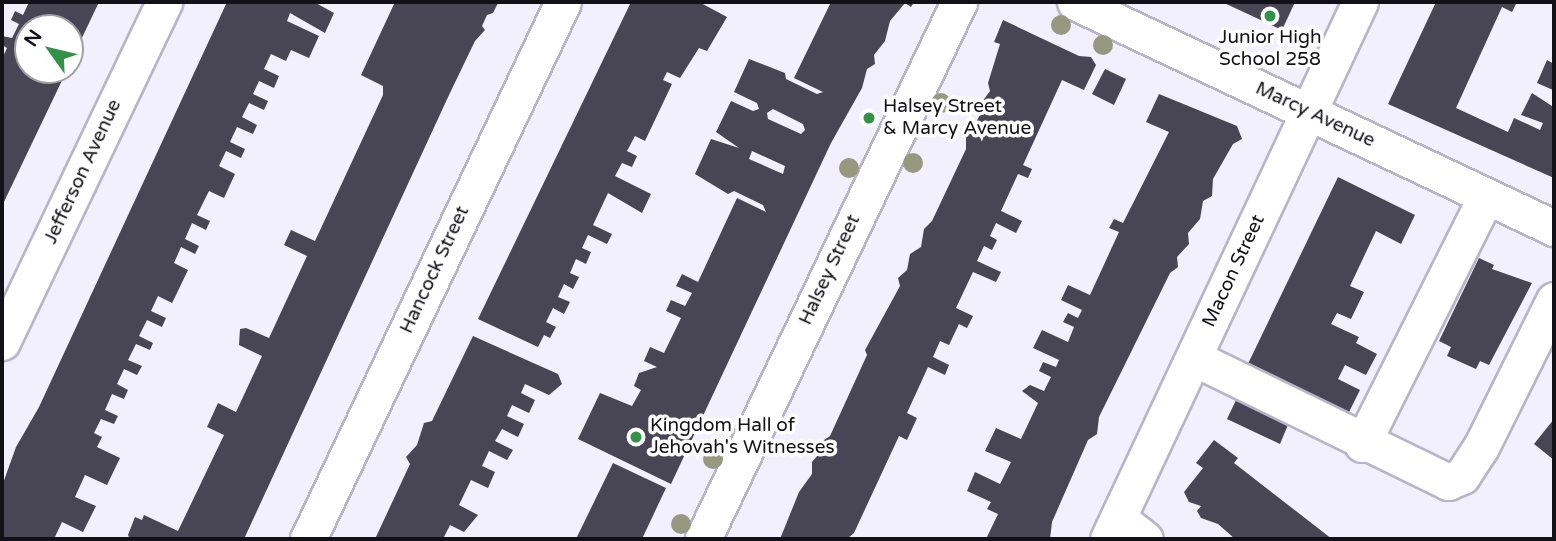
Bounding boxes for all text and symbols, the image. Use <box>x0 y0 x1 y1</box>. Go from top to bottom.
marker: Junior High School 258 <box>1262 8 1278 24</box>
north arrow <box>14 14 84 84</box>
text: N <box>20 26 47 51</box>
place label: Junior High School 258 <box>1219 27 1321 71</box>
street label: Marcy Avenue <box>1252 77 1378 153</box>
street label: Jefferson Avenue <box>39 96 127 248</box>
place label: Halsey Street & Marcy Avenue <box>883 96 1031 140</box>
marker: Halsey Street & Marcy Avenue <box>861 110 877 126</box>
street label: Hancock Street <box>396 203 474 337</box>
street label: Halsey Street <box>795 211 865 329</box>
street label: Macon Street <box>1198 211 1270 331</box>
place label: Kingdom Hall of Jehovah's Witnesses <box>650 415 835 459</box>
marker: Kingdom Hall of Jehovah's Witnesses <box>628 429 644 445</box>

